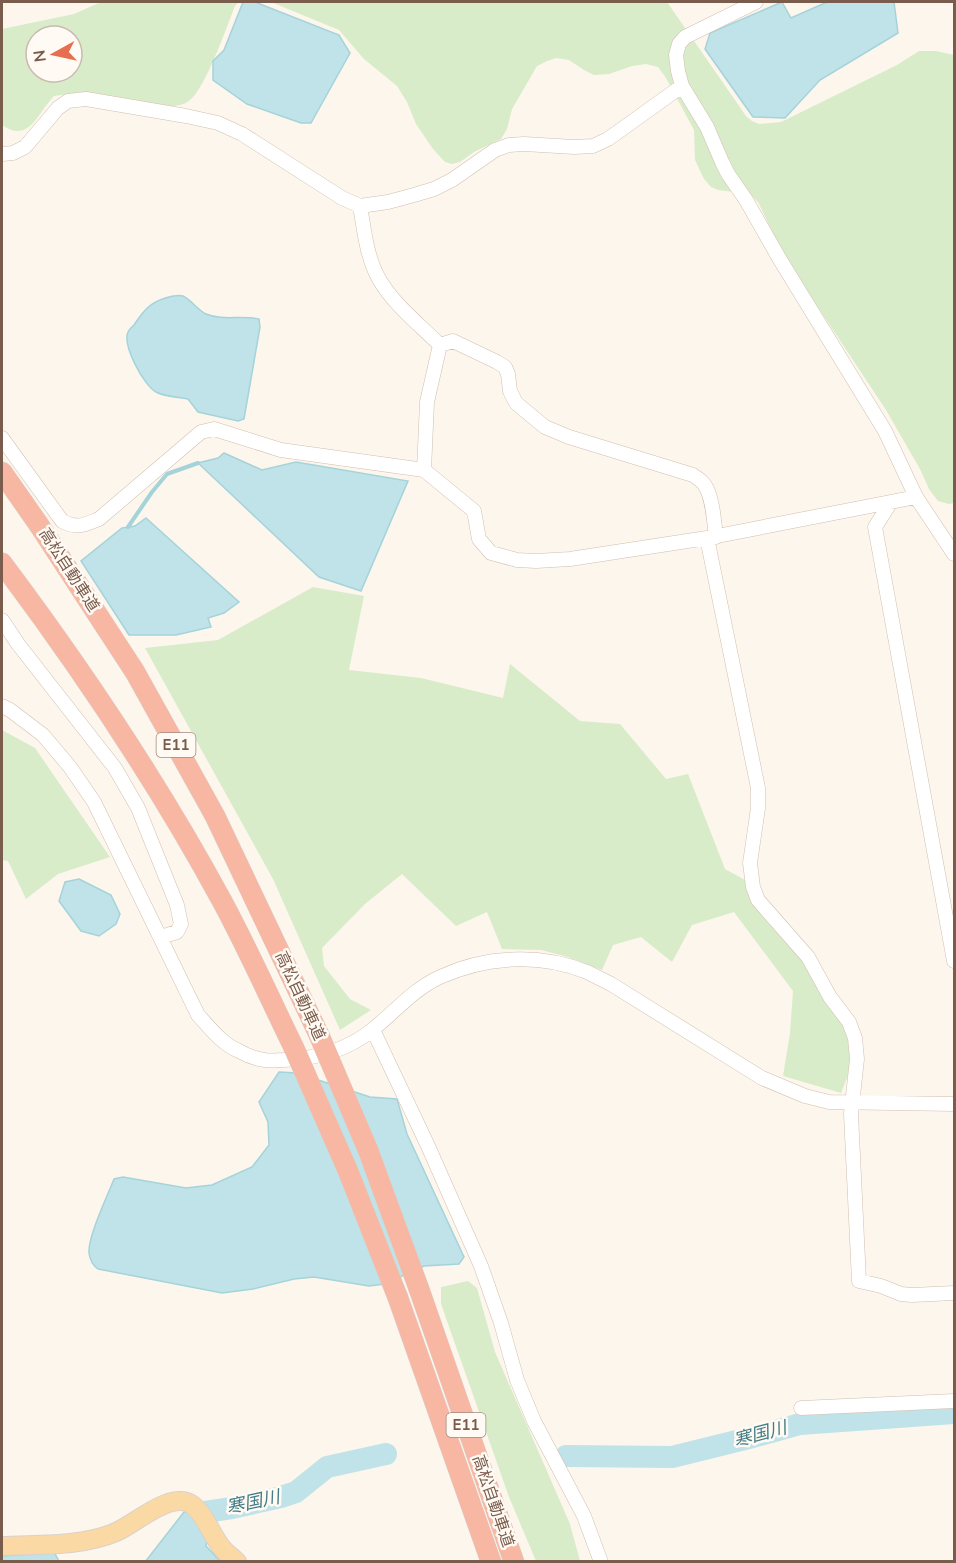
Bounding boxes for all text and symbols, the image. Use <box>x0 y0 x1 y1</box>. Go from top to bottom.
north arrow <box>24 24 84 84</box>
text: N <box>28 48 52 63</box>
street label: 高松自動車道 <box>34 524 104 616</box>
road number: E11 <box>156 733 195 757</box>
street label: 高松自動車道 <box>270 948 330 1044</box>
road number: E11 <box>446 1413 486 1437</box>
water label: 寒国川 <box>731 1415 791 1453</box>
street label: 高松自動車道 <box>467 1452 519 1550</box>
water label: 寒国川 <box>224 1484 284 1519</box>

